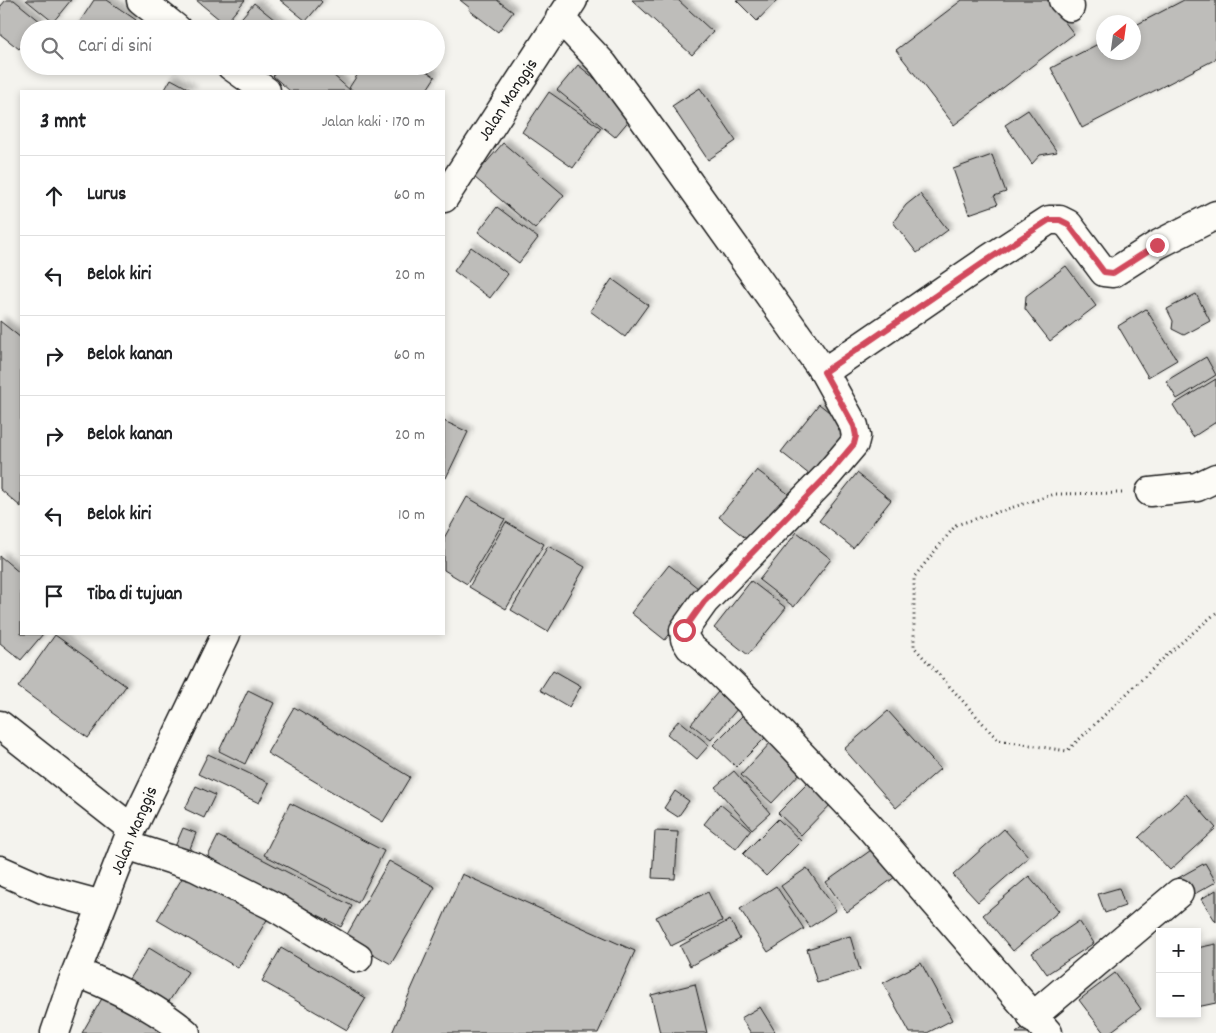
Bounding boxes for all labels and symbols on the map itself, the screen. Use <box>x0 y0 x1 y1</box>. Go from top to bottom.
north arrow <box>1096 15 1141 60</box>
street label: Jalan Manggis <box>473 54 545 147</box>
route end <box>1146 234 1169 257</box>
route start <box>673 619 696 642</box>
street label: Jalan Manggis <box>105 783 165 879</box>

